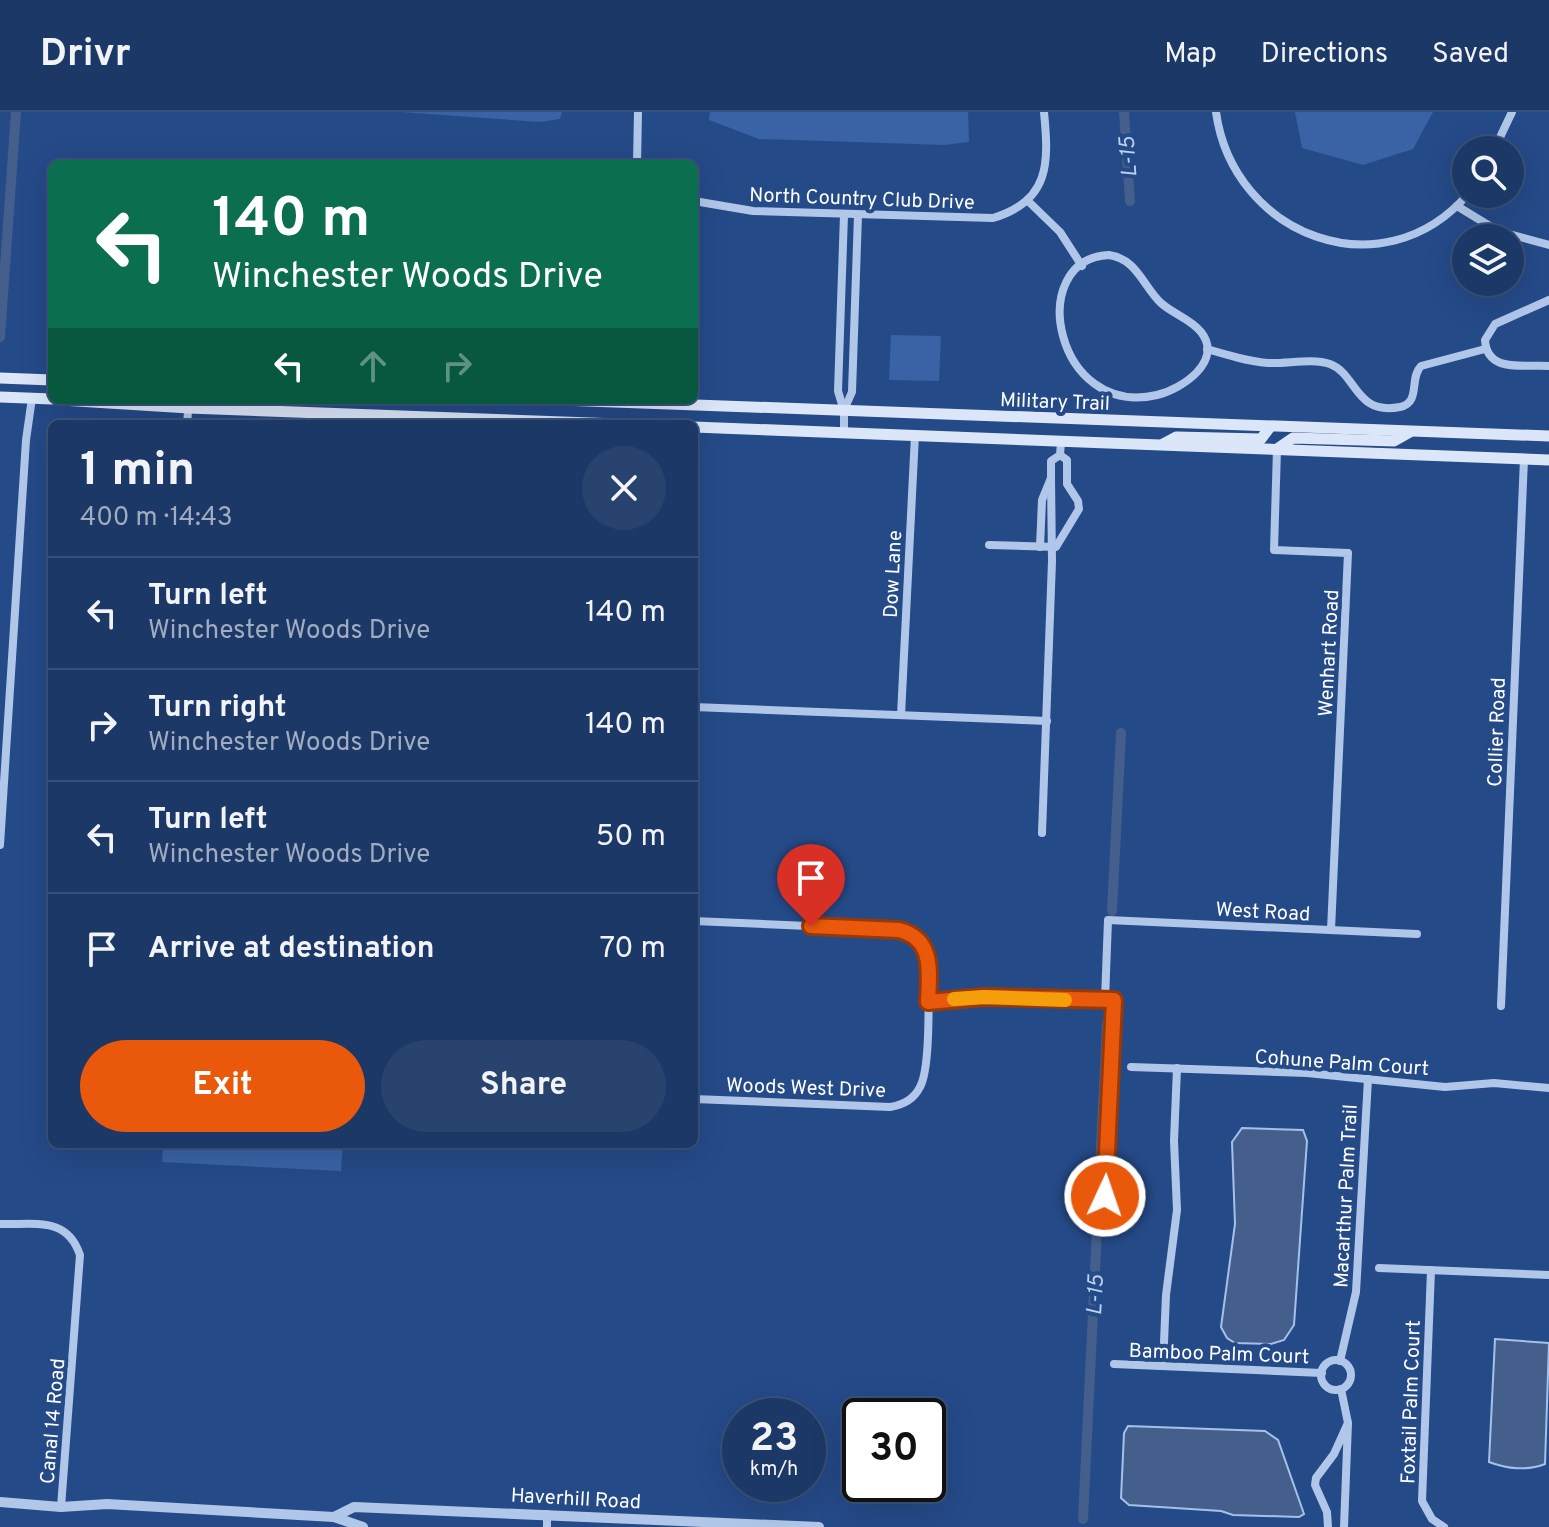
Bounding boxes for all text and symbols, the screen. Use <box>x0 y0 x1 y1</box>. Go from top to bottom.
text: Drivr <box>40 31 131 80</box>
text: Map <box>1164 37 1217 73</box>
text: Directions <box>1261 37 1388 73</box>
text: Saved <box>1432 37 1509 73</box>
water label: L-15 <box>1115 135 1144 178</box>
map controls <box>1452 136 1524 296</box>
button: search <box>1452 136 1524 208</box>
street label: North Country Club Drive <box>749 183 975 217</box>
text: 140 m <box>212 186 370 256</box>
icon: left <box>80 192 184 296</box>
button: layers <box>1452 224 1524 296</box>
text: Winchester Woods Drive <box>212 255 603 301</box>
icon: left <box>267 344 311 388</box>
icon: ahead <box>351 344 395 388</box>
icon: right <box>435 344 479 388</box>
street label: Military Trail <box>999 388 1110 418</box>
text: 1 min <box>80 442 195 502</box>
button: close <box>582 446 666 530</box>
text: 400 m · 14:43 <box>80 502 233 535</box>
street label: Dow Lane <box>879 530 909 619</box>
text: Turn left <box>148 578 268 615</box>
street label: Wenhart Road <box>1314 589 1346 717</box>
icon: left <box>80 591 124 635</box>
text: 140 m <box>585 595 666 632</box>
text: Winchester Woods Drive <box>148 615 430 648</box>
street label: Collier Road <box>1483 677 1513 787</box>
text: Turn right <box>148 690 286 727</box>
icon: right <box>80 703 124 747</box>
text: 140 m <box>585 707 666 744</box>
text: Winchester Woods Drive <box>148 727 430 760</box>
text: Turn left <box>148 802 268 839</box>
icon: left <box>80 815 124 859</box>
text: 50 m <box>596 819 666 856</box>
text: Winchester Woods Drive <box>148 839 430 872</box>
pin <box>777 844 845 926</box>
icon: arrive <box>789 856 833 900</box>
street label: West Road <box>1215 898 1311 928</box>
icon: arrive <box>80 927 124 971</box>
text: Arrive at destination <box>148 931 434 968</box>
text: 70 m <box>600 931 666 968</box>
button: Exit <box>80 1040 365 1132</box>
button: Share <box>381 1040 666 1132</box>
street label: Cohune Palm Court <box>1254 1045 1430 1083</box>
street label: Woods West Drive <box>725 1073 886 1105</box>
street label: Macarthur Palm Trail <box>1329 1103 1365 1289</box>
position arrow <box>1063 1154 1147 1238</box>
water label: L-15 <box>1082 1273 1111 1316</box>
street label: Foxtail Palm Court <box>1396 1320 1428 1485</box>
street label: Bamboo Palm Court <box>1128 1339 1310 1371</box>
street label: Canal 14 Road <box>36 1357 72 1485</box>
speed limit sign: 30 <box>842 1398 946 1502</box>
text: 23 <box>750 1415 798 1465</box>
text: km/h <box>750 1457 798 1483</box>
street label: Haverhill Road <box>510 1484 642 1516</box>

